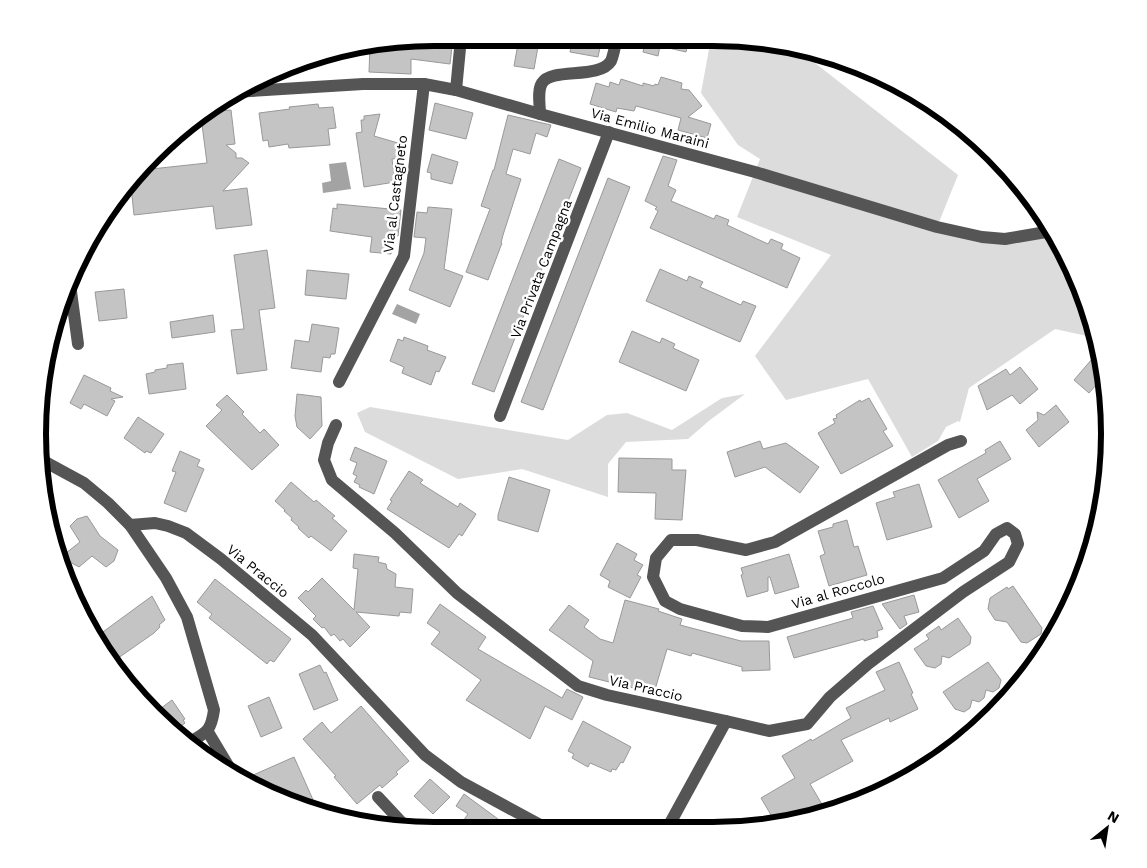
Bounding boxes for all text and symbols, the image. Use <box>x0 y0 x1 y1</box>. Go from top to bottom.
street label: Via Emilio Maraini <box>589 105 711 151</box>
street label: Via al Castagneto <box>380 134 410 254</box>
street label: Via Privata Campagna <box>507 197 575 341</box>
street label: Via Praccio <box>224 541 292 601</box>
street label: Via al Roccolo <box>790 570 886 612</box>
street label: Via Praccio <box>608 672 684 704</box>
north arrow <box>1082 803 1132 853</box>
text: N <box>1105 807 1122 826</box>

